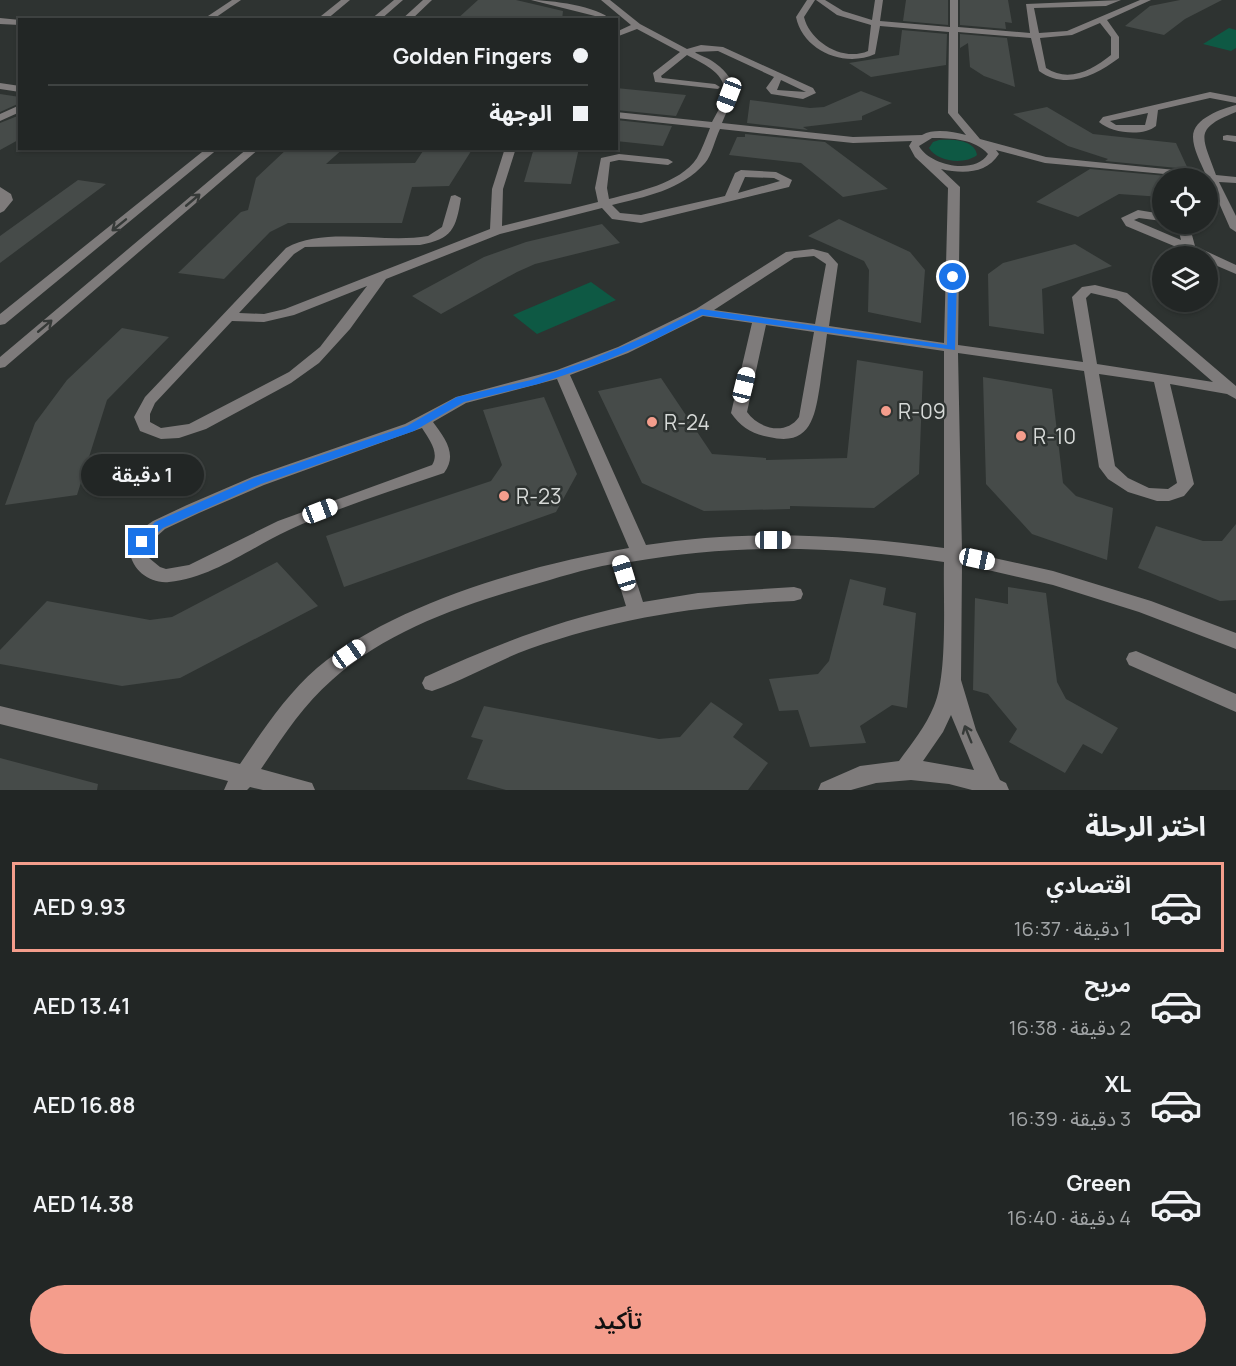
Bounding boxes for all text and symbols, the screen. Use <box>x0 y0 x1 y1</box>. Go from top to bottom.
text: Golden Fingers <box>393 41 552 71</box>
car <box>714 75 744 115</box>
text: الوجهة <box>489 98 552 128</box>
map controls <box>1152 168 1218 312</box>
button: locate <box>1152 168 1218 234</box>
one-way arrow <box>185 193 200 207</box>
one-way arrow <box>111 218 127 231</box>
button: layers <box>1152 246 1218 312</box>
route start <box>939 263 966 290</box>
one-way arrow <box>37 319 52 333</box>
car <box>731 365 757 405</box>
place label: R-09 <box>898 397 946 425</box>
marker: R-09 <box>879 404 893 418</box>
place label: R-24 <box>664 408 710 436</box>
marker: R-24 <box>645 415 659 429</box>
place label: R-10 <box>1033 422 1076 450</box>
marker: R-10 <box>1014 429 1028 443</box>
callout: 1 دقيقة <box>80 455 204 497</box>
text: 1 دقيقة <box>112 461 173 488</box>
place label: R-23 <box>516 482 562 510</box>
marker: R-23 <box>497 489 511 503</box>
car <box>300 496 340 526</box>
route end <box>128 528 155 555</box>
car <box>755 531 791 549</box>
car <box>958 546 996 572</box>
car <box>610 553 638 593</box>
car <box>329 636 369 672</box>
one-way arrow <box>962 726 973 744</box>
text: اختر الرحلة <box>1085 807 1206 844</box>
text: اقتصادي <box>1046 870 1131 900</box>
icon: car <box>1149 880 1203 934</box>
text: AED 9.93 <box>33 892 126 922</box>
text: 1 دقيقة · 16:37 <box>1014 915 1131 942</box>
text: مريح <box>1085 969 1131 999</box>
icon: car <box>1149 979 1203 1033</box>
text: AED 13.41 <box>33 991 131 1021</box>
text: 2 دقيقة · 16:38 <box>1009 1014 1131 1041</box>
text: XL <box>1105 1069 1131 1099</box>
icon: car <box>1149 1078 1203 1132</box>
text: AED 16.88 <box>33 1090 136 1120</box>
text: 3 دقيقة · 16:39 <box>1008 1105 1131 1132</box>
text: Green <box>1066 1168 1131 1198</box>
icon: car <box>1149 1177 1203 1231</box>
text: AED 14.38 <box>33 1189 134 1219</box>
text: 4 دقيقة · 16:40 <box>1007 1204 1131 1231</box>
button: تأكيد <box>30 1285 1206 1354</box>

